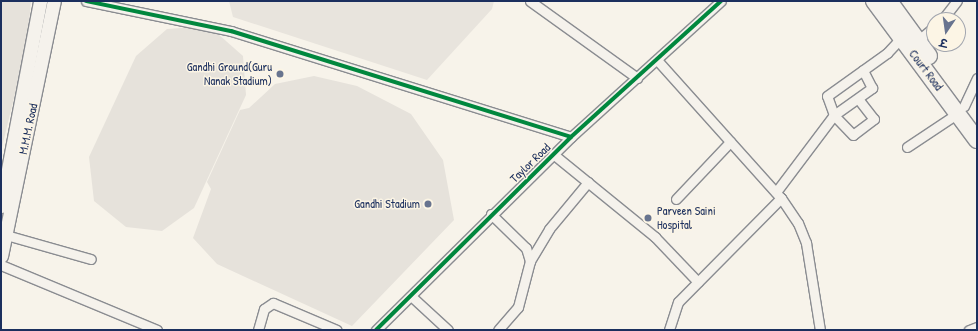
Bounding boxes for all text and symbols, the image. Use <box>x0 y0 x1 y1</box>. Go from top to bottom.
north arrow <box>926 12 966 52</box>
text: उ <box>938 35 949 50</box>
street label: Court Road <box>906 47 946 93</box>
place label: Gandhi Ground(Guru Nanak Stadium) <box>187 60 272 88</box>
marker: Gandhi Ground(Guru Nanak Stadium) <box>275 69 285 79</box>
street label: M.M.M. Road <box>16 102 40 156</box>
street label: Taylor Road <box>507 140 553 186</box>
place label: Gandhi Stadium <box>354 197 420 211</box>
marker: Gandhi Stadium <box>423 199 433 209</box>
place label: Parveen Saini Hospital <box>657 204 716 232</box>
marker: Parveen Saini Hospital <box>642 212 654 224</box>

